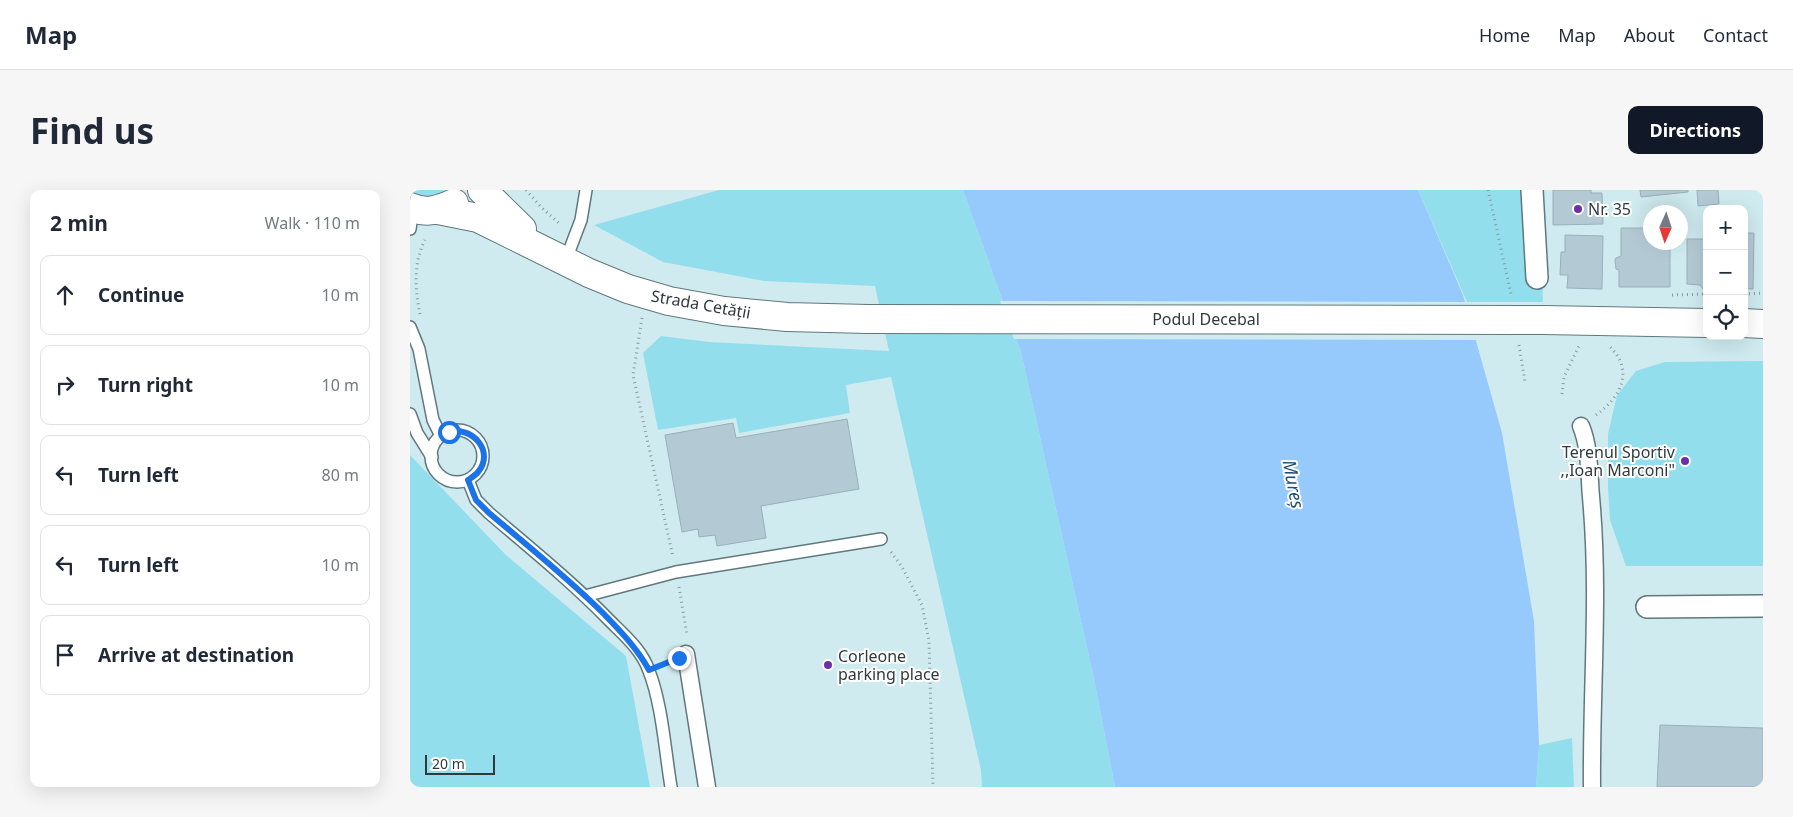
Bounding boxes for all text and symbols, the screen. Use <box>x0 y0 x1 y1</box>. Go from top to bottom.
text: Map <box>25 18 77 51</box>
text: Home <box>1479 23 1530 47</box>
text: Map <box>1558 23 1596 47</box>
text: About <box>1624 23 1675 47</box>
text: Contact <box>1703 23 1768 47</box>
button: Directions <box>1628 106 1763 154</box>
text: Find us <box>30 107 154 154</box>
place label: Nr. 35 <box>1588 198 1631 220</box>
marker: Nr. 35 <box>1572 203 1584 215</box>
north arrow <box>1643 205 1688 250</box>
map controls <box>1703 205 1748 340</box>
button: + <box>1703 205 1748 250</box>
text: 2 min <box>50 209 108 237</box>
text: Walk · 110 m <box>265 212 360 234</box>
button: − <box>1703 250 1748 295</box>
icon: ahead <box>51 281 79 309</box>
text: Continue <box>98 282 184 308</box>
text: 10 m <box>322 284 359 306</box>
street label: Strada Cetății <box>649 284 753 324</box>
button: locate <box>1703 295 1748 340</box>
street label: Podul Decebal <box>1152 308 1260 330</box>
icon: right <box>51 371 79 399</box>
text: Turn right <box>98 372 193 398</box>
text: 10 m <box>322 374 359 396</box>
route start <box>438 421 461 444</box>
place label: Terenul Sportiv ,,Ioan Marconi" <box>1561 441 1676 481</box>
marker: Terenul Sportiv ,,Ioan Marconi" <box>1679 455 1691 467</box>
water label: Mureș <box>1278 458 1311 511</box>
icon: left <box>51 461 79 489</box>
text: Turn left <box>98 462 179 488</box>
text: 80 m <box>322 464 359 486</box>
icon: left <box>51 551 79 579</box>
text: Turn left <box>98 552 179 578</box>
text: 10 m <box>322 554 359 576</box>
icon: arrive <box>51 641 79 669</box>
text: Arrive at destination <box>98 642 294 668</box>
place label: Corleone parking place <box>838 645 940 685</box>
route end <box>668 647 691 670</box>
marker: Corleone parking place <box>822 659 834 671</box>
scale bar <box>425 752 495 775</box>
text: 20 m <box>432 754 465 773</box>

